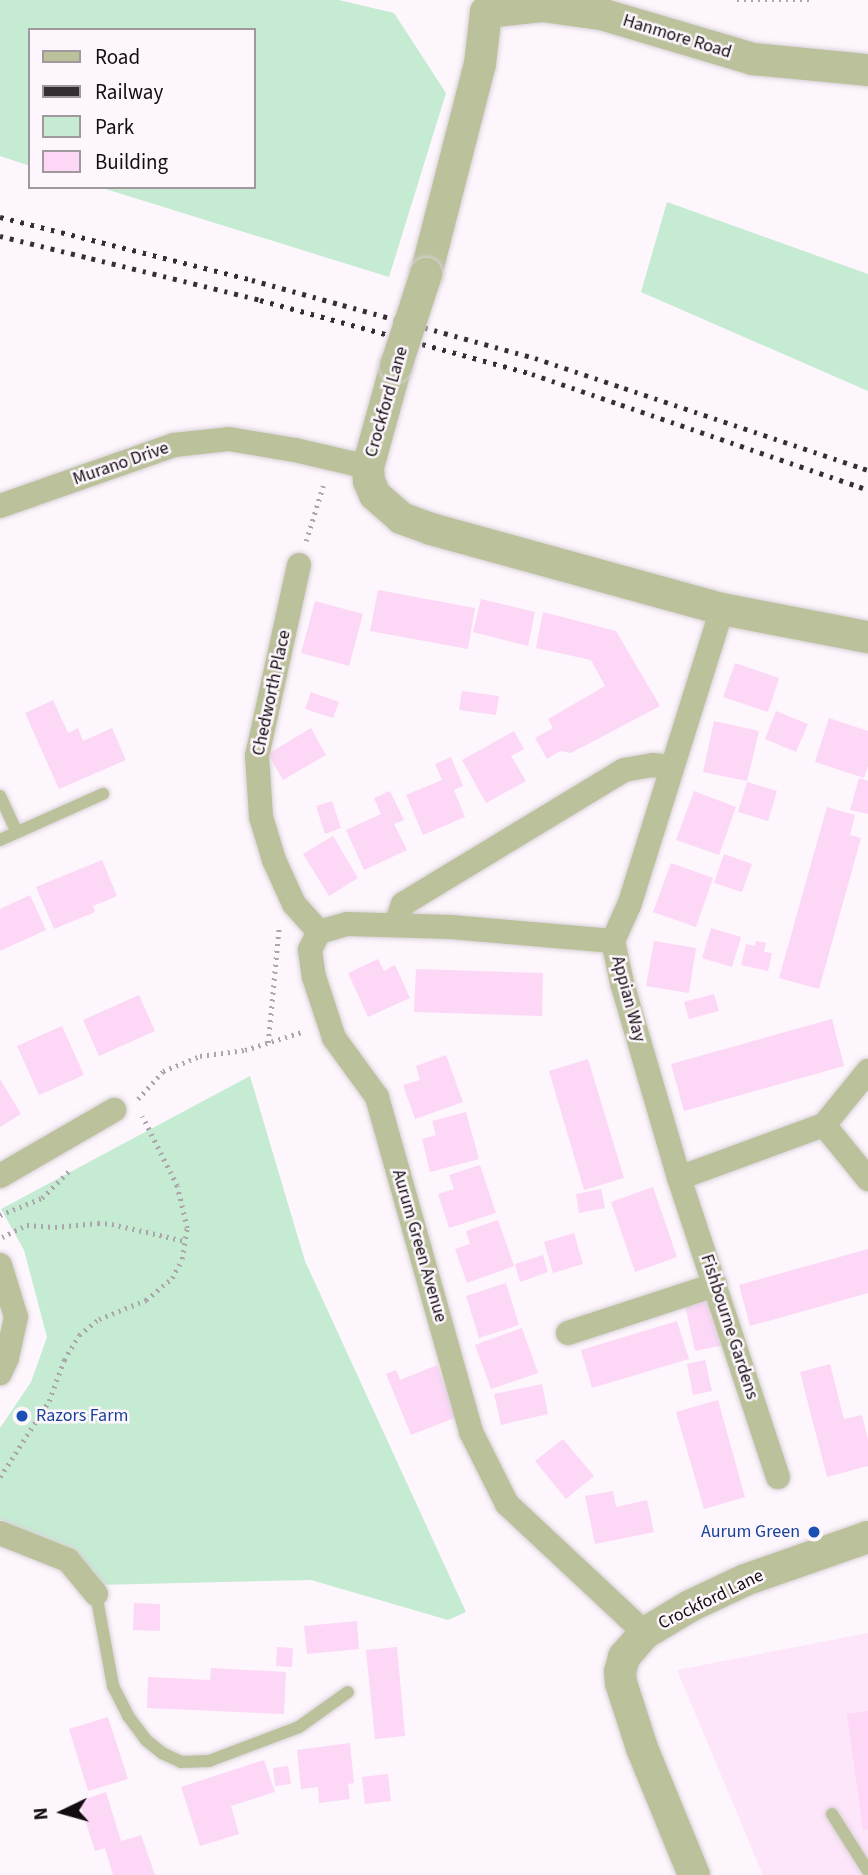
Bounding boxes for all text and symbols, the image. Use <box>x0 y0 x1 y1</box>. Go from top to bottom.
street label: Hanmore Road <box>620 10 734 64</box>
legend <box>28 28 256 189</box>
text: Road <box>95 42 140 72</box>
text: Railway <box>95 77 163 107</box>
text: Park <box>95 112 134 142</box>
text: Building <box>95 147 168 177</box>
street label: Crockford Lane <box>361 344 413 460</box>
street label: Murano Drive <box>70 438 172 490</box>
street label: Chedworth Place <box>248 628 296 758</box>
street label: Appian Way <box>606 954 650 1044</box>
street label: Aurum Green Avenue <box>387 1167 451 1325</box>
street label: Fishbourne Gardens <box>695 1252 763 1402</box>
place label: Razors Farm <box>36 1405 128 1427</box>
marker: Razors Farm <box>14 1408 30 1424</box>
place label: Aurum Green <box>701 1521 800 1543</box>
marker: Aurum Green <box>806 1524 822 1540</box>
street label: Crockford Lane <box>655 1565 767 1635</box>
north arrow <box>28 1777 98 1847</box>
text: N <box>28 1806 56 1821</box>

